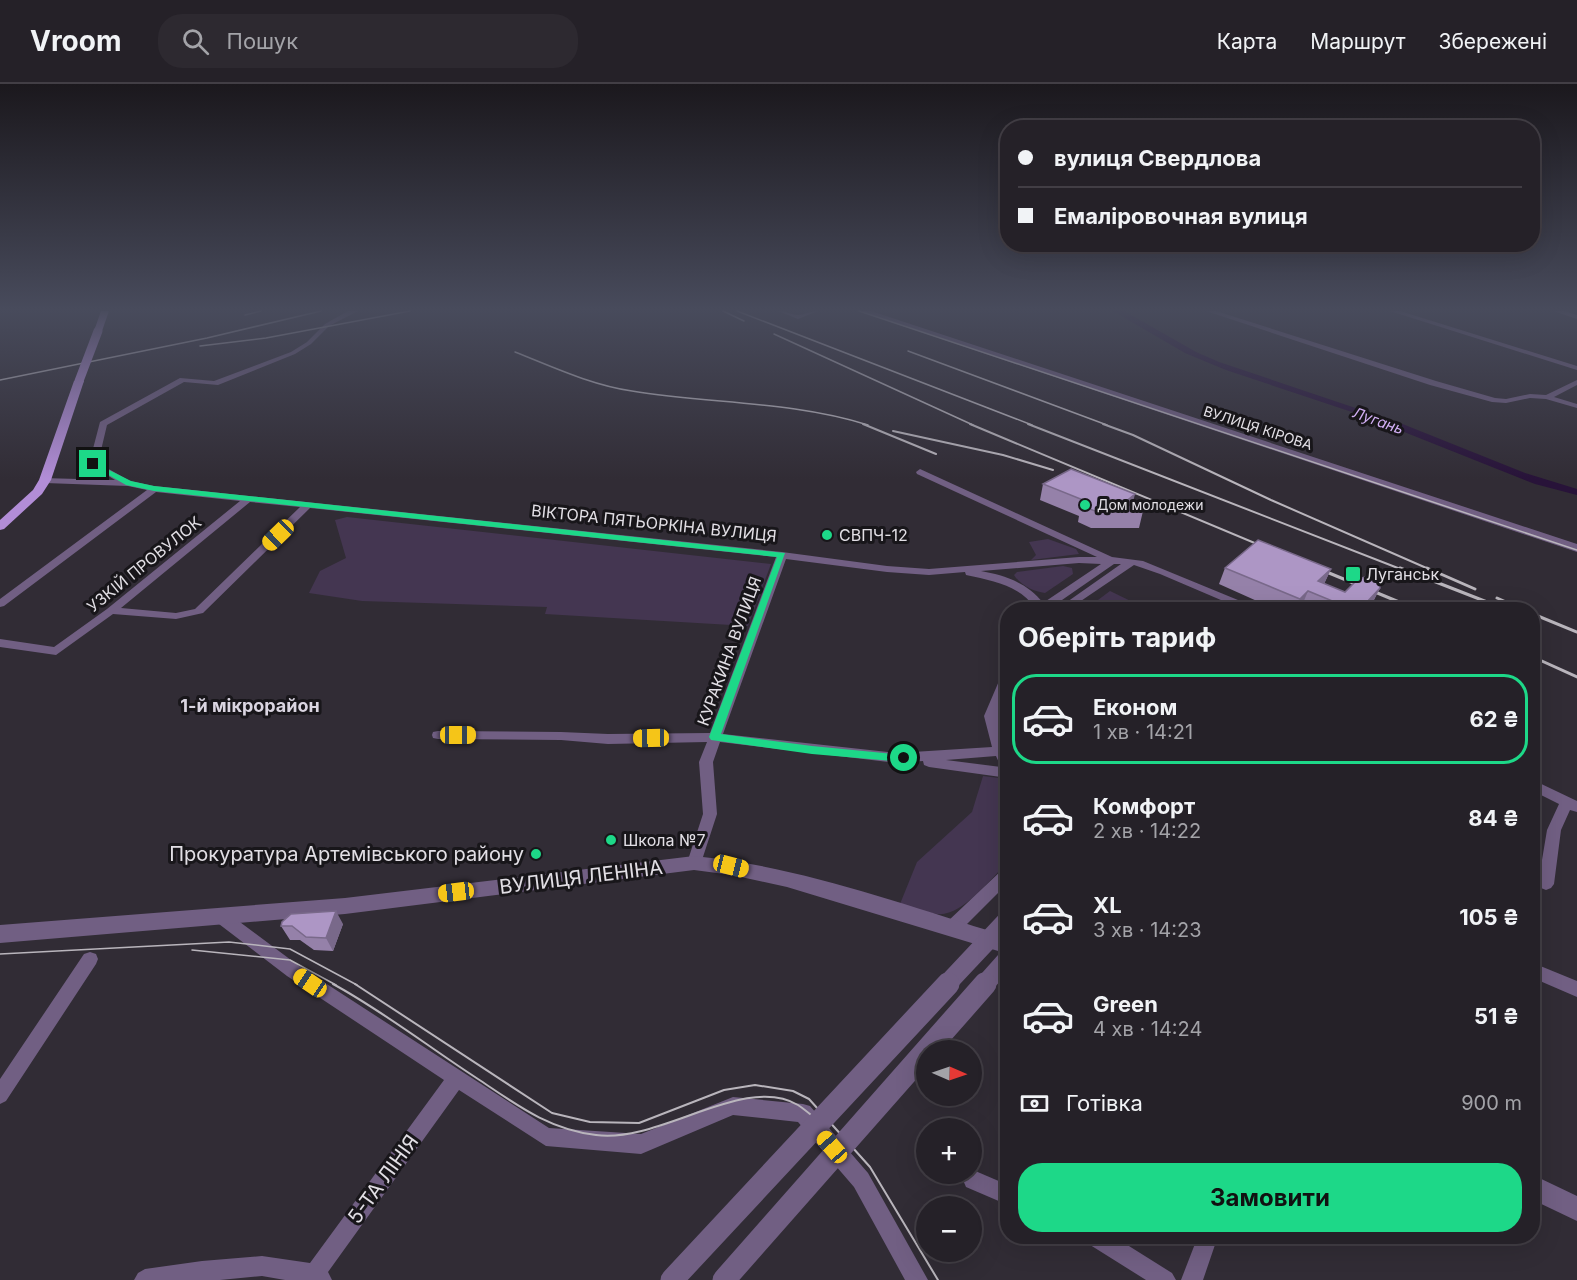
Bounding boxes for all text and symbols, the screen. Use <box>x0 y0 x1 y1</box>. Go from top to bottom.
search box <box>158 14 578 68</box>
text: Vroom <box>30 24 122 58</box>
icon: search <box>179 25 212 58</box>
text: Пошук <box>227 28 298 54</box>
text: Карта <box>1217 29 1277 54</box>
text: Маршрут <box>1310 29 1405 54</box>
text: Збережені <box>1438 29 1547 54</box>
text: вулиця Свердлова <box>1054 145 1261 171</box>
text: Емаліровочная вулиця <box>1054 203 1308 229</box>
street label: ВУЛИЦЯ КІРОВА <box>1201 402 1315 453</box>
water label: Лугань <box>1350 403 1406 438</box>
route end <box>79 450 106 477</box>
place label: Дом молодежи <box>1097 496 1203 513</box>
marker: Дом молодежи <box>1078 498 1092 512</box>
street label: ВІКТОРА ПЯТЬОРКІНА ВУЛИЦЯ <box>530 500 778 546</box>
street label: УЗКІЙ ПРОВУЛОК <box>83 512 205 616</box>
car <box>259 516 297 554</box>
place label: СВПЧ-12 <box>839 525 908 545</box>
marker: СВПЧ-12 <box>820 528 834 542</box>
place label: Луганськ <box>1366 564 1440 584</box>
marker: Луганськ <box>1344 565 1362 583</box>
street label: КУРАКИНА ВУЛИЦЯ <box>693 574 765 728</box>
text: Оберіть тариф <box>1018 621 1216 654</box>
icon: car <box>1021 692 1075 746</box>
text: Економ <box>1093 694 1177 720</box>
district label: 1-й мікрорайон <box>180 695 320 716</box>
text: 62 ₴ <box>1469 706 1519 732</box>
text: 1 хв · 14:21 <box>1093 720 1193 744</box>
car <box>440 726 476 744</box>
car <box>633 729 669 747</box>
route start <box>890 744 917 771</box>
icon: car <box>1021 791 1075 845</box>
text: Комфорт <box>1093 793 1195 819</box>
text: 84 ₴ <box>1468 805 1519 831</box>
text: 2 хв · 14:22 <box>1093 819 1201 843</box>
place label: Школа №7 <box>623 830 705 850</box>
marker: Школа №7 <box>604 833 618 847</box>
place label: Прокуратура Артемівського району <box>169 842 524 866</box>
marker: Прокуратура Артемівського району <box>529 847 543 861</box>
car <box>711 853 751 879</box>
street label: ВУЛИЦЯ ЛЕНІНА <box>498 855 664 899</box>
car <box>437 881 475 903</box>
icon: car <box>1021 890 1075 944</box>
text: XL <box>1093 892 1122 918</box>
text: 105 ₴ <box>1459 904 1519 930</box>
text: 3 хв · 14:23 <box>1093 918 1202 942</box>
car <box>290 965 330 1001</box>
icon: car <box>1021 989 1075 1043</box>
text: Green <box>1093 991 1158 1017</box>
text: 51 ₴ <box>1474 1003 1519 1029</box>
text: 4 хв · 14:24 <box>1093 1017 1202 1041</box>
north arrow <box>916 1040 982 1106</box>
map controls <box>916 1040 982 1262</box>
icon: cash <box>1018 1087 1051 1120</box>
text: Готівка <box>1066 1090 1143 1116</box>
text: 900 m <box>1461 1091 1522 1115</box>
button: + <box>916 1118 982 1184</box>
car <box>813 1128 851 1166</box>
street label: 5-ТА ЛІНІЯ <box>343 1130 423 1228</box>
button: Замовити <box>1018 1163 1522 1232</box>
button: − <box>916 1196 982 1262</box>

